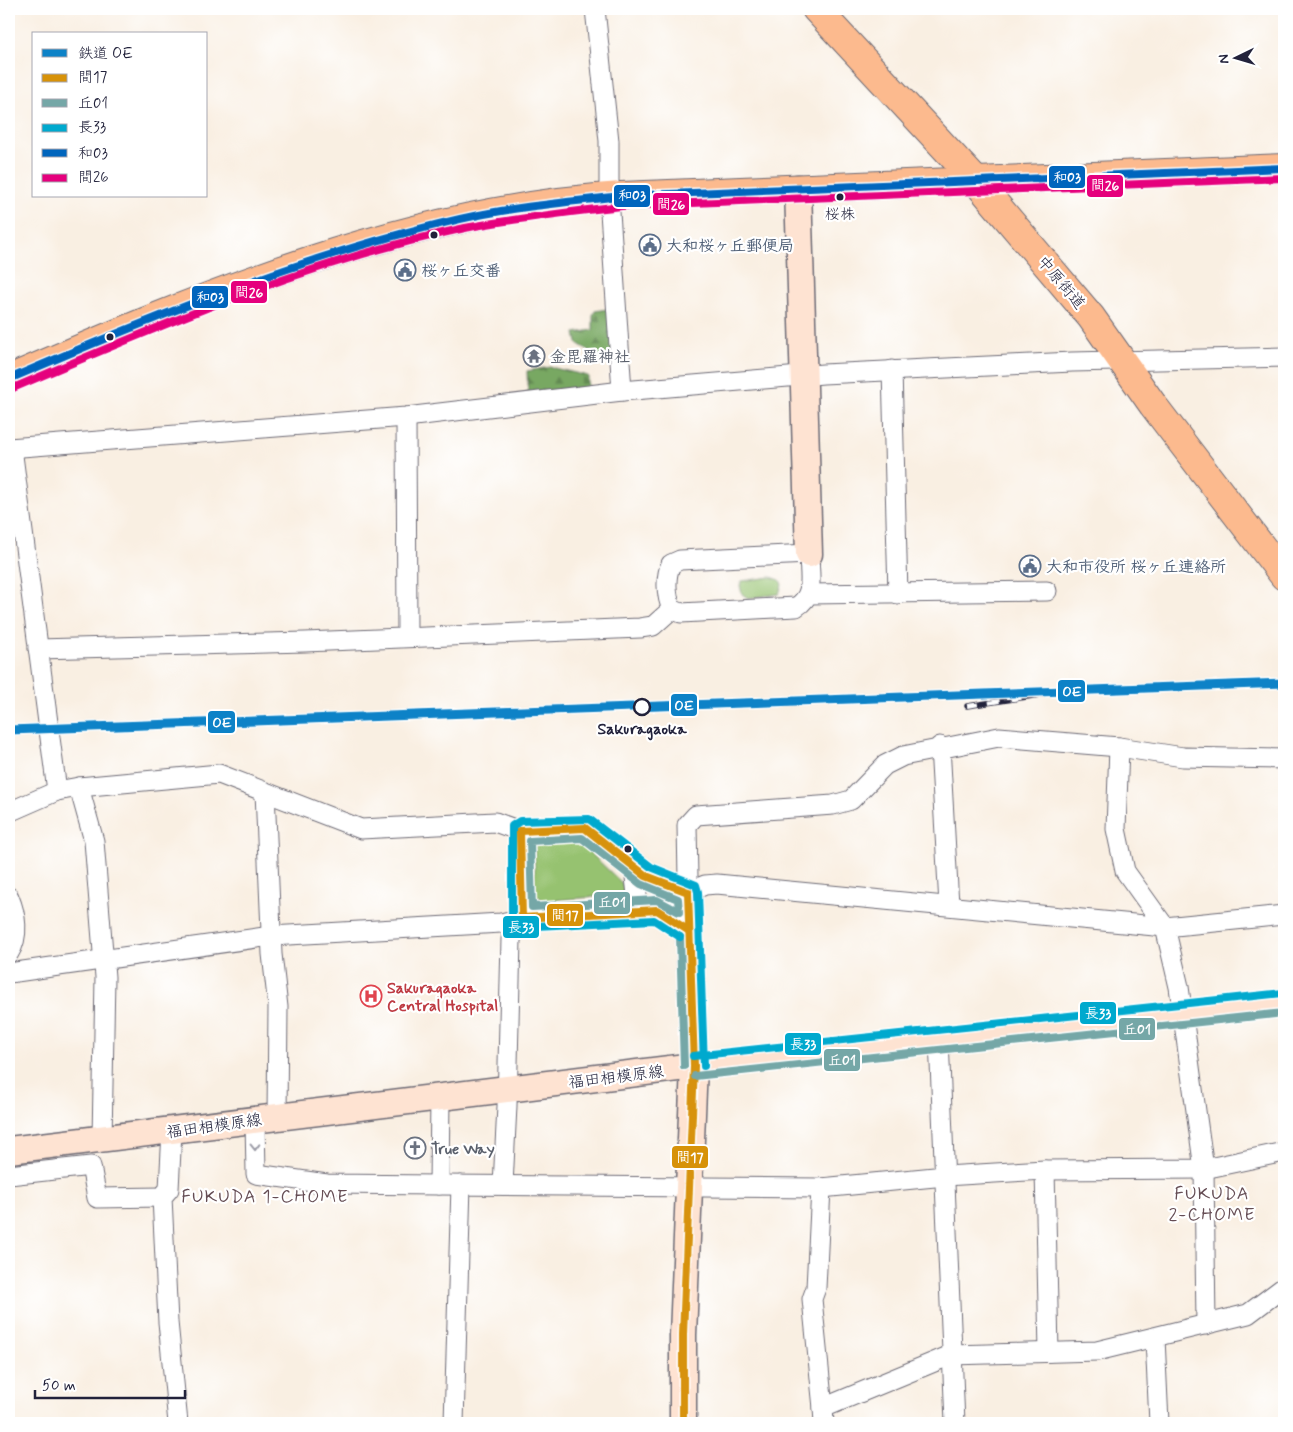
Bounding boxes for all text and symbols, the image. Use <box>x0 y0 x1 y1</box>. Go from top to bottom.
legend <box>32 32 208 198</box>
north arrow <box>1210 32 1260 82</box>
text: 鉄道 OE <box>78 44 133 64</box>
text: N <box>1215 54 1233 64</box>
text: 間17 <box>78 68 108 88</box>
text: 丘01 <box>78 94 108 114</box>
text: 長33 <box>78 118 106 138</box>
text: 和03 <box>78 144 108 164</box>
line badge: 和03 <box>1048 165 1086 189</box>
text: 間26 <box>78 168 109 188</box>
text: 和03 <box>1053 169 1081 187</box>
line badge: 間26 <box>1086 174 1124 198</box>
text: 間26 <box>1091 177 1120 195</box>
line badge: 和03 <box>613 184 651 208</box>
text: 和03 <box>618 187 646 205</box>
line badge: 間26 <box>652 192 690 216</box>
marker: 桜株 <box>835 192 845 202</box>
text: 間26 <box>657 196 686 214</box>
place label: 桜株 <box>825 205 855 225</box>
unlabelled marker <box>429 230 439 240</box>
public building icon: 大和桜ヶ丘郵便局 <box>638 233 662 257</box>
place label: 大和桜ヶ丘郵便局 <box>666 236 794 257</box>
street label: 中原街道 <box>1032 252 1089 314</box>
public building icon: 桜ヶ丘交番 <box>393 258 417 282</box>
place label: 桜ヶ丘交番 <box>421 261 501 282</box>
line badge: 間26 <box>230 280 268 304</box>
text: 間26 <box>235 284 264 302</box>
line badge: 和03 <box>191 285 229 309</box>
text: 和03 <box>196 289 224 307</box>
unlabelled marker <box>105 332 115 342</box>
temple icon: 金毘羅神社 <box>522 344 546 368</box>
place label: 金毘羅神社 <box>550 347 630 368</box>
public building icon: 大和市役所 桜ヶ丘連絡所 <box>1018 554 1042 578</box>
place label: 大和市役所 桜ヶ丘連絡所 <box>1046 557 1226 578</box>
line badge: OE <box>1057 679 1086 703</box>
text: OE <box>1062 683 1082 701</box>
line badge: OE <box>670 693 698 717</box>
text: OE <box>674 697 694 715</box>
marker: Sakuragaoka <box>633 698 651 716</box>
line badge: OE <box>207 710 236 734</box>
text: OE <box>212 714 232 732</box>
place label: Sakuragaoka <box>597 719 687 741</box>
unlabelled marker <box>623 844 633 854</box>
line badge: 丘01 <box>593 891 631 915</box>
text: 丘01 <box>598 894 626 912</box>
line badge: 間17 <box>546 903 584 927</box>
text: 間17 <box>551 907 579 925</box>
line badge: 長33 <box>502 915 540 939</box>
text: 長33 <box>508 919 534 937</box>
place label: Sakuragaoka Central Hospital <box>387 978 498 1017</box>
hospital icon: Sakuragaoka Central Hospital <box>359 984 383 1008</box>
line badge: 長33 <box>1079 1001 1117 1025</box>
text: 長33 <box>1085 1005 1111 1023</box>
line badge: 丘01 <box>1118 1017 1156 1041</box>
text: 丘01 <box>1123 1021 1151 1039</box>
line badge: 長33 <box>784 1032 822 1056</box>
text: 長33 <box>790 1036 816 1054</box>
line badge: 丘01 <box>823 1048 861 1072</box>
text: 丘01 <box>828 1052 856 1070</box>
street label: 福田相模原線 <box>567 1061 665 1094</box>
street label: 福田相模原線 <box>165 1109 263 1144</box>
church icon: True Way <box>403 1136 427 1160</box>
place label: True Way <box>431 1139 495 1160</box>
one-way arrow <box>250 1143 261 1151</box>
line badge: 間17 <box>671 1145 709 1169</box>
text: 間17 <box>676 1149 704 1167</box>
district label: FUKUDA 2-CHOME <box>1169 1182 1255 1227</box>
district label: FUKUDA 1-CHOME <box>181 1185 349 1209</box>
scale bar <box>35 1367 185 1399</box>
text: 50 m <box>42 1376 76 1396</box>

